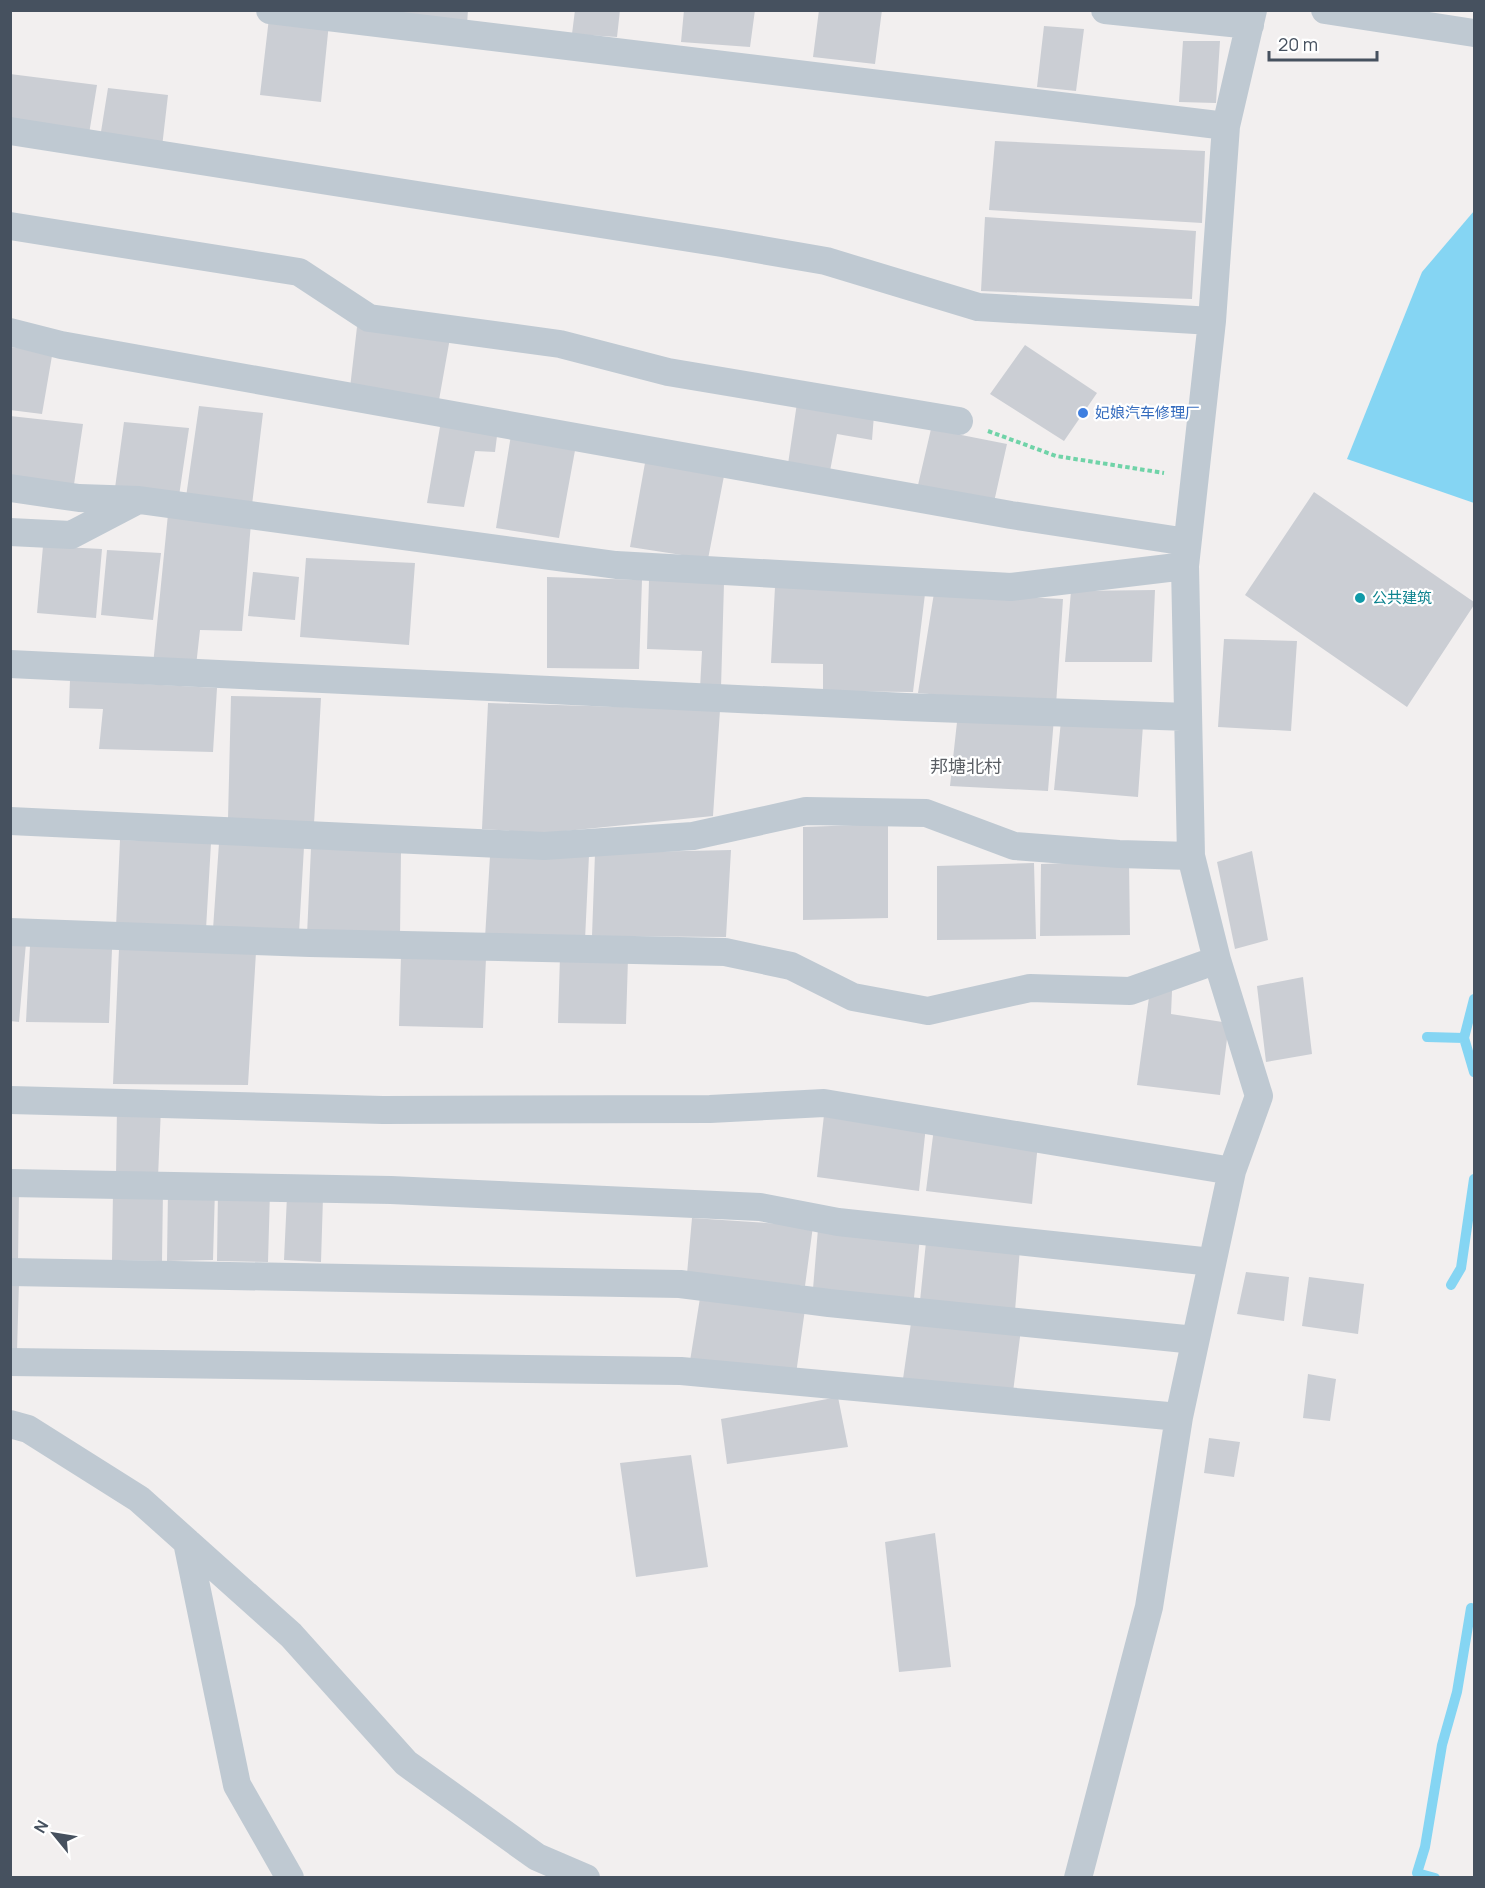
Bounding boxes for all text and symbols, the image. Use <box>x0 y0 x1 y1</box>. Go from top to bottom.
scale bar <box>1269 24 1377 62</box>
text: 20 m <box>1278 32 1318 56</box>
place label: 妃娘汽车修理厂 <box>1095 402 1200 423</box>
marker: 妃娘汽车修理厂 <box>1076 406 1090 420</box>
place label: 公共建筑 <box>1372 587 1432 608</box>
marker: 公共建筑 <box>1353 591 1367 605</box>
district label: 邦塘北村 <box>930 754 1002 778</box>
north arrow <box>24 1804 84 1864</box>
text: N <box>29 1816 53 1837</box>

